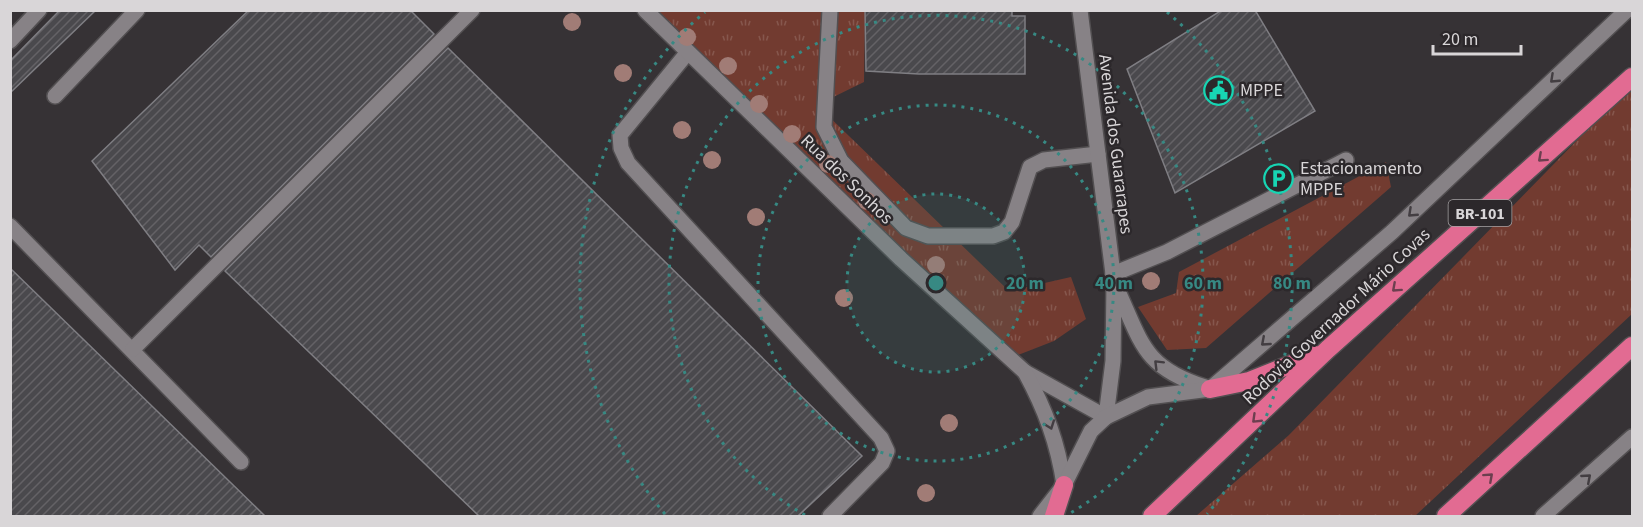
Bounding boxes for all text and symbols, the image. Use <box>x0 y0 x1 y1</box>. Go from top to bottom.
scale bar <box>1433 18 1522 56</box>
text: 20 m <box>1442 27 1478 52</box>
street label: Avenida dos Guararapes <box>1092 53 1139 235</box>
one-way arrow <box>1550 72 1561 83</box>
public building icon: MPPE <box>1203 74 1235 106</box>
place label: MPPE <box>1240 78 1283 103</box>
street label: Rua dos Sonhos <box>795 129 898 230</box>
one-way arrow <box>1538 151 1549 162</box>
place label: Estacionamento MPPE <box>1300 156 1422 202</box>
parking icon: Estacionamento MPPE <box>1263 162 1295 194</box>
road number: BR-101 <box>1448 200 1512 226</box>
one-way arrow <box>1408 206 1419 217</box>
street label: Rodovia Governador Mário Covas <box>1237 222 1436 410</box>
text: 20 m <box>1006 271 1044 296</box>
text: 40 m <box>1095 271 1133 296</box>
text: 60 m <box>1184 271 1222 296</box>
text: 80 m <box>1273 271 1311 296</box>
centre of rings <box>926 273 946 293</box>
one-way arrow <box>1393 281 1403 292</box>
one-way arrow <box>1261 334 1272 345</box>
one-way arrow <box>1155 361 1166 372</box>
one-way arrow <box>1252 411 1263 422</box>
one-way arrow <box>1043 419 1056 430</box>
one-way arrow <box>1482 473 1493 484</box>
one-way arrow <box>1580 474 1591 485</box>

